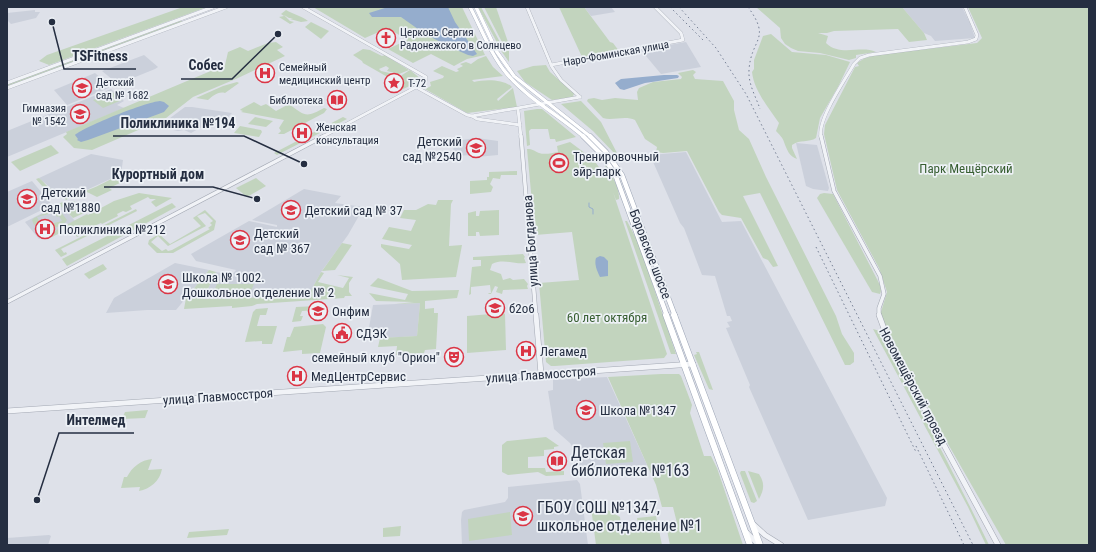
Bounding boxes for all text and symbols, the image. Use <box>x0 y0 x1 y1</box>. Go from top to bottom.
place label: Церковь Сергия Радонежского в Солнцево <box>400 26 522 52</box>
church icon: Церковь Сергия Радонежского в Солнцево <box>375 27 397 49</box>
street label: Наро-Фоминская улица <box>562 38 670 69</box>
callout: TSFitness <box>64 43 136 69</box>
text: TSFitness <box>72 48 128 64</box>
callout: Собес <box>181 53 232 79</box>
text: Собес <box>188 57 224 73</box>
place label: Семейный медицинский центр <box>279 61 370 87</box>
hospital icon: Семейный медицинский центр <box>254 62 276 84</box>
place icon: Т-72 <box>383 72 405 94</box>
place label: Детский сад № 1682 <box>96 76 149 102</box>
school or university icon: Детский сад № 1682 <box>71 77 93 99</box>
place label: Т-72 <box>408 77 426 90</box>
library icon: Библиотека <box>326 89 348 111</box>
place label: Библиотека <box>269 94 323 107</box>
place label: Гимназия № 1542 <box>22 102 66 128</box>
school or university icon: Гимназия № 1542 <box>69 103 91 125</box>
callout: Поликлиника №194 <box>113 110 244 136</box>
text: Поликлиника №194 <box>121 115 235 131</box>
place label: Женская консультация <box>316 121 379 147</box>
hospital icon: Женская консультация <box>291 122 313 144</box>
place label: Детский сад №2540 <box>403 134 462 164</box>
school or university icon: Детский сад №2540 <box>465 137 487 159</box>
place label: Тренировочный эйр-парк <box>573 149 659 179</box>
sports icon: Тренировочный эйр-парк <box>548 152 570 174</box>
callout: Курортный дом <box>104 161 213 187</box>
park label: Парк Мещёрский <box>919 161 1013 176</box>
text: Курортный дом <box>112 166 204 182</box>
place label: Детский сад №1880 <box>41 185 100 215</box>
school or university icon: Детский сад №1880 <box>16 188 38 210</box>
street label: улица Богданова <box>520 195 541 287</box>
school or university icon: Детский сад № 37 <box>280 199 302 221</box>
place label: Детский сад № 37 <box>305 203 403 218</box>
street label: Боровское шоссе <box>627 207 674 301</box>
hospital icon: Поликлиника №212 <box>34 218 56 240</box>
place label: Поликлиника №212 <box>59 222 166 237</box>
place label: Детский сад № 367 <box>254 226 310 256</box>
school or university icon: Детский сад № 367 <box>229 229 251 251</box>
place label: Школа № 1002. Дошкольное отделение № 2 <box>182 270 334 300</box>
school or university icon: Школа № 1002. Дошкольное отделение № 2 <box>157 273 179 295</box>
school or university icon: б2о6 <box>484 297 506 319</box>
school or university icon: Онфим <box>307 300 329 322</box>
place label: б2о6 <box>509 301 535 316</box>
place label: Онфим <box>332 304 370 319</box>
park label: 60 лет октября <box>567 310 647 325</box>
public building icon: СДЭК <box>331 322 353 344</box>
street label: Новомещёрский проезд <box>876 325 951 448</box>
place label: СДЭК <box>356 326 388 341</box>
hospital icon: Легамед <box>515 340 537 362</box>
place label: Легамед <box>540 344 587 359</box>
theatre icon: семейный клуб "Орион" <box>443 346 465 368</box>
place label: семейный клуб "Орион" <box>312 350 440 365</box>
street label: улица Главмосстроя <box>485 363 597 386</box>
hospital icon: МедЦентрСервис <box>286 365 308 387</box>
place label: МедЦентрСервис <box>311 369 406 384</box>
street label: улица Главмосстроя <box>162 385 274 408</box>
school or university icon: Школа №1347 <box>575 399 597 421</box>
place label: Школа №1347 <box>600 403 676 418</box>
callout: Интелмед <box>59 407 134 433</box>
text: Интелмед <box>67 412 126 428</box>
place label: Детская библиотека №163 <box>571 443 689 480</box>
library icon: Детская библиотека №163 <box>546 450 568 472</box>
place label: ГБОУ СОШ №1347, школьное отделение №1 <box>537 498 702 535</box>
school or university icon: ГБОУ СОШ №1347, школьное отделение №1 <box>512 505 534 527</box>

